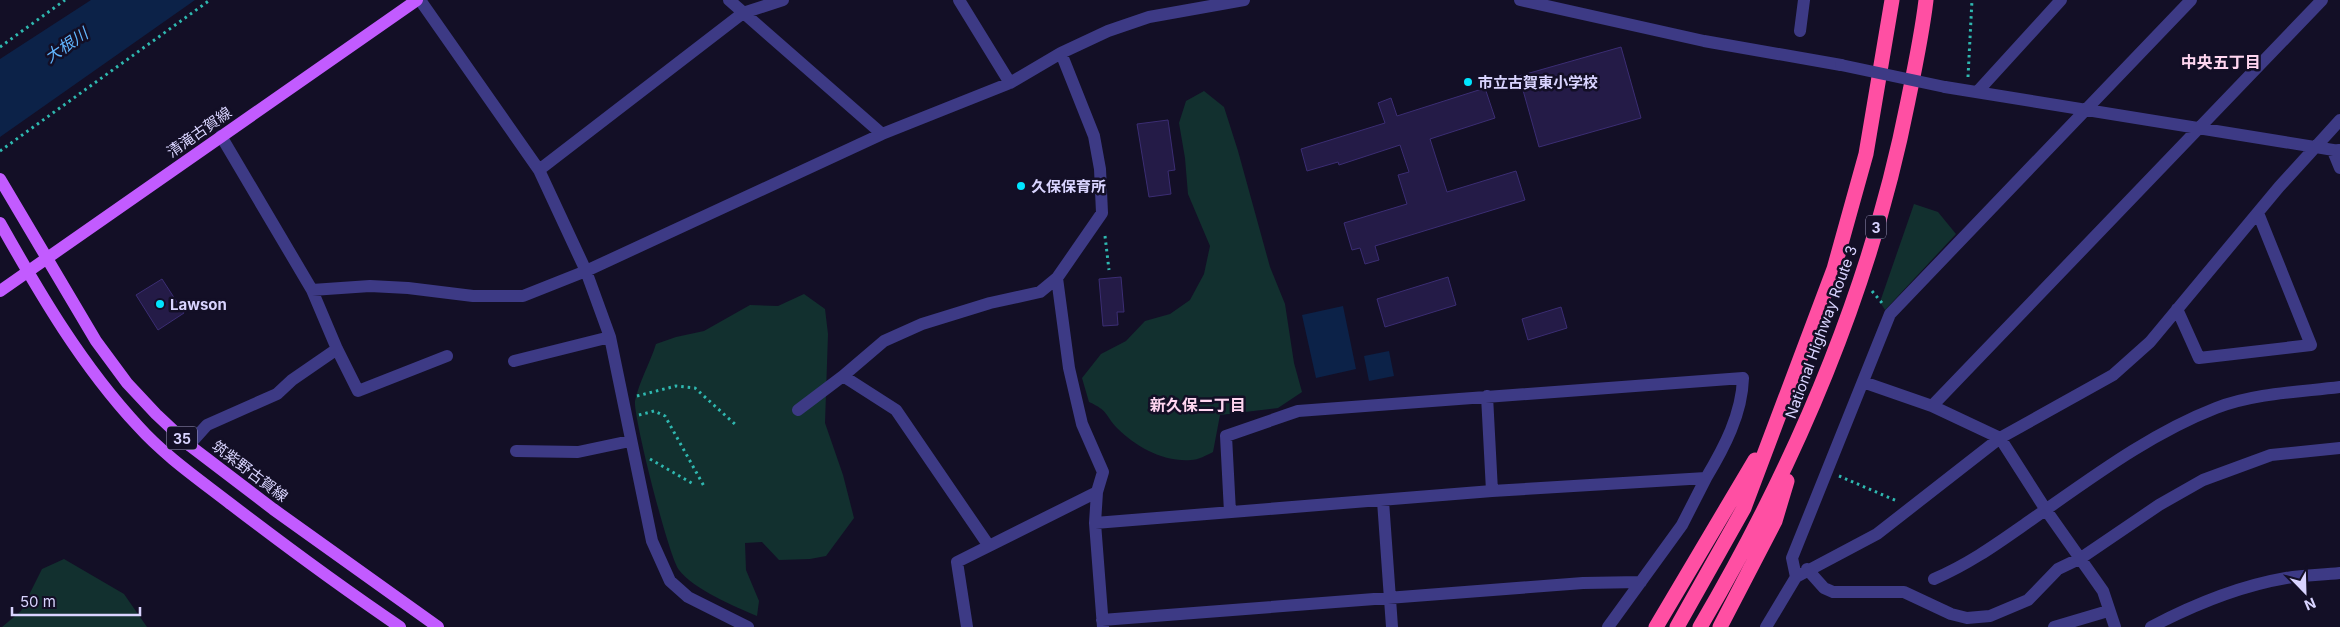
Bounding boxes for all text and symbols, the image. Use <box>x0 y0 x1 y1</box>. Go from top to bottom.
water label: 大根川 <box>41 22 93 67</box>
district label: 中央五丁目 <box>2181 52 2261 72</box>
place label: 市立古賀東小学校 <box>1478 73 1598 92</box>
marker: 市立古賀東小学校 <box>1462 76 1474 88</box>
street label: 清滝古賀線 <box>163 103 235 161</box>
place label: 久保保育所 <box>1031 177 1106 196</box>
marker: 久保保育所 <box>1015 180 1027 192</box>
road number: 3 <box>1866 216 1886 238</box>
street label: National Highway Route 3 <box>1781 243 1861 421</box>
place label: Lawson <box>170 295 227 314</box>
marker: Lawson <box>154 298 166 310</box>
district label: 新久保二丁目 <box>1150 395 1246 415</box>
road number: 35 <box>167 426 197 449</box>
street label: 筑紫野古賀線 <box>208 436 292 506</box>
north arrow <box>2280 567 2330 617</box>
scale bar <box>12 584 140 616</box>
text: 50 m <box>20 592 56 611</box>
text: N <box>2302 595 2319 614</box>

